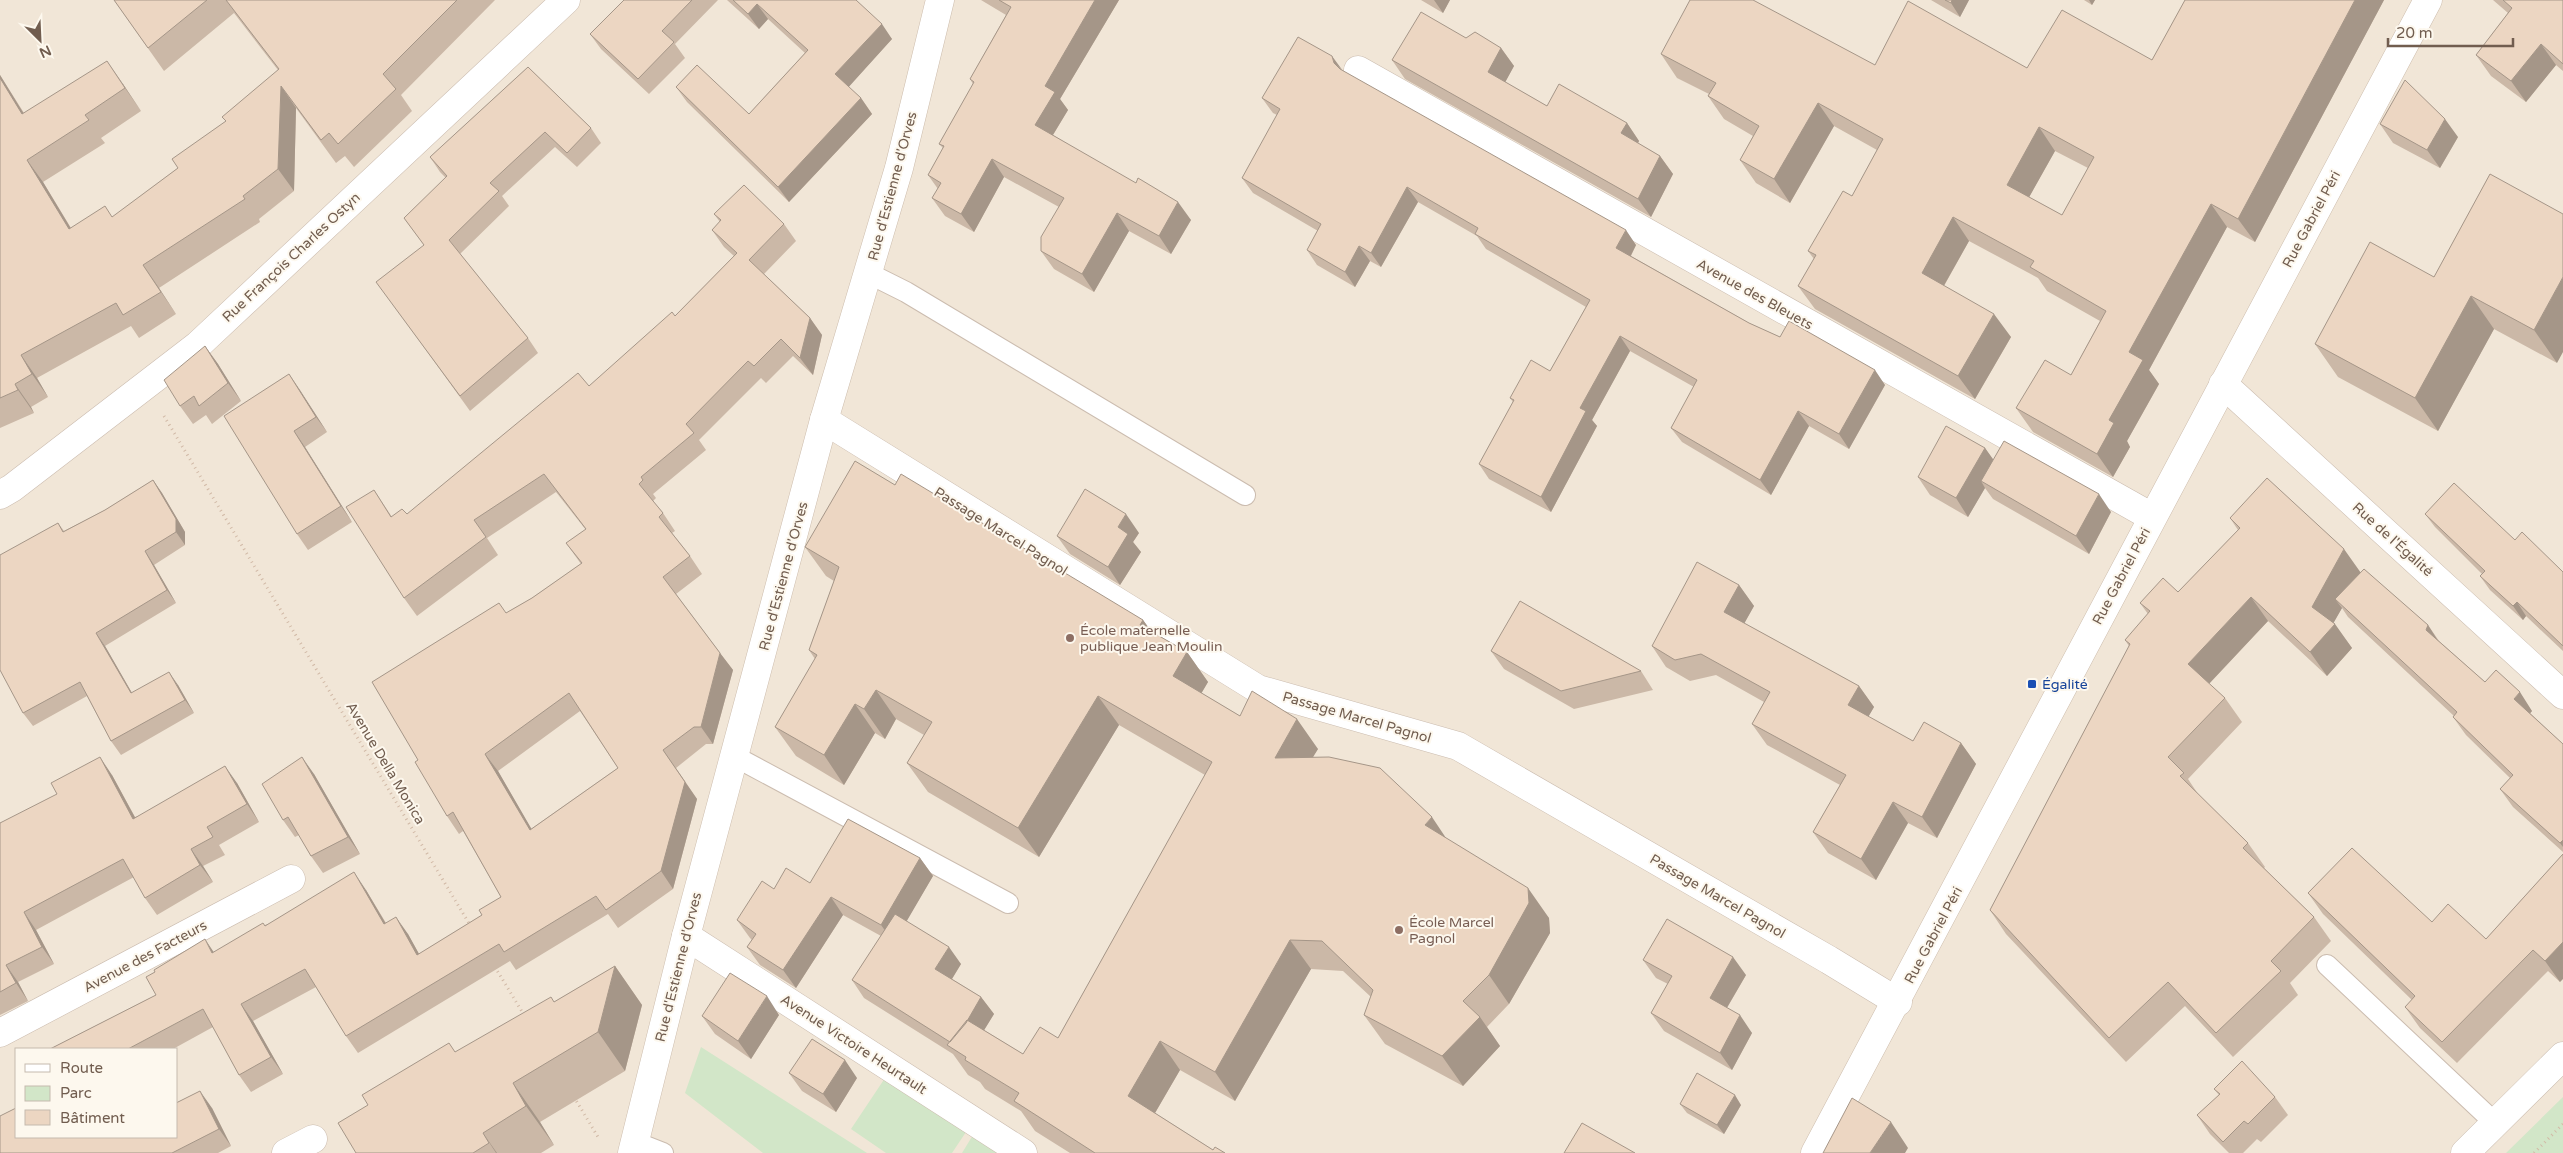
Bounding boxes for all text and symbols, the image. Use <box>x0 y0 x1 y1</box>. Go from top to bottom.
north arrow <box>15 15 65 65</box>
scale bar <box>2388 15 2513 47</box>
text: 20 m <box>2396 24 2433 42</box>
text: N <box>36 41 54 61</box>
street label: Rue d'Estienne d'Orves <box>864 110 921 262</box>
street label: Rue Gabriel Péri <box>2279 168 2344 271</box>
street label: Rue François Charles Ostyn <box>219 189 364 326</box>
street label: Avenue des Bleuets <box>1694 255 1816 334</box>
street label: Passage Marcel Pagnol <box>931 483 1070 579</box>
street label: Rue de l'Égalité <box>2349 499 2437 580</box>
street label: Rue d'Estienne d'Orves <box>755 500 812 652</box>
street label: Rue Gabriel Péri <box>2089 525 2154 628</box>
place label: École maternelle publique Jean Moulin <box>1080 622 1222 655</box>
marker: École maternelle publique Jean Moulin <box>1064 632 1076 644</box>
place label: Égalité <box>2042 676 2088 693</box>
marker: Égalité <box>2026 678 2038 690</box>
street label: Passage Marcel Pagnol <box>1281 688 1433 747</box>
street label: Avenue Della Monica <box>342 699 429 827</box>
street label: Passage Marcel Pagnol <box>1647 851 1789 942</box>
street label: Rue Gabriel Péri <box>1901 884 1966 987</box>
street label: Rue d'Estienne d'Orves <box>652 890 705 1044</box>
place label: École Marcel Pagnol <box>1409 914 1494 947</box>
street label: Avenue des Facteurs <box>81 917 210 996</box>
marker: École Marcel Pagnol <box>1393 924 1405 936</box>
street label: Avenue Victoire Heurtault <box>777 991 931 1098</box>
legend <box>15 1048 178 1138</box>
text: Route <box>60 1059 103 1077</box>
text: Parc <box>60 1084 92 1102</box>
text: Bâtiment <box>60 1109 125 1127</box>

